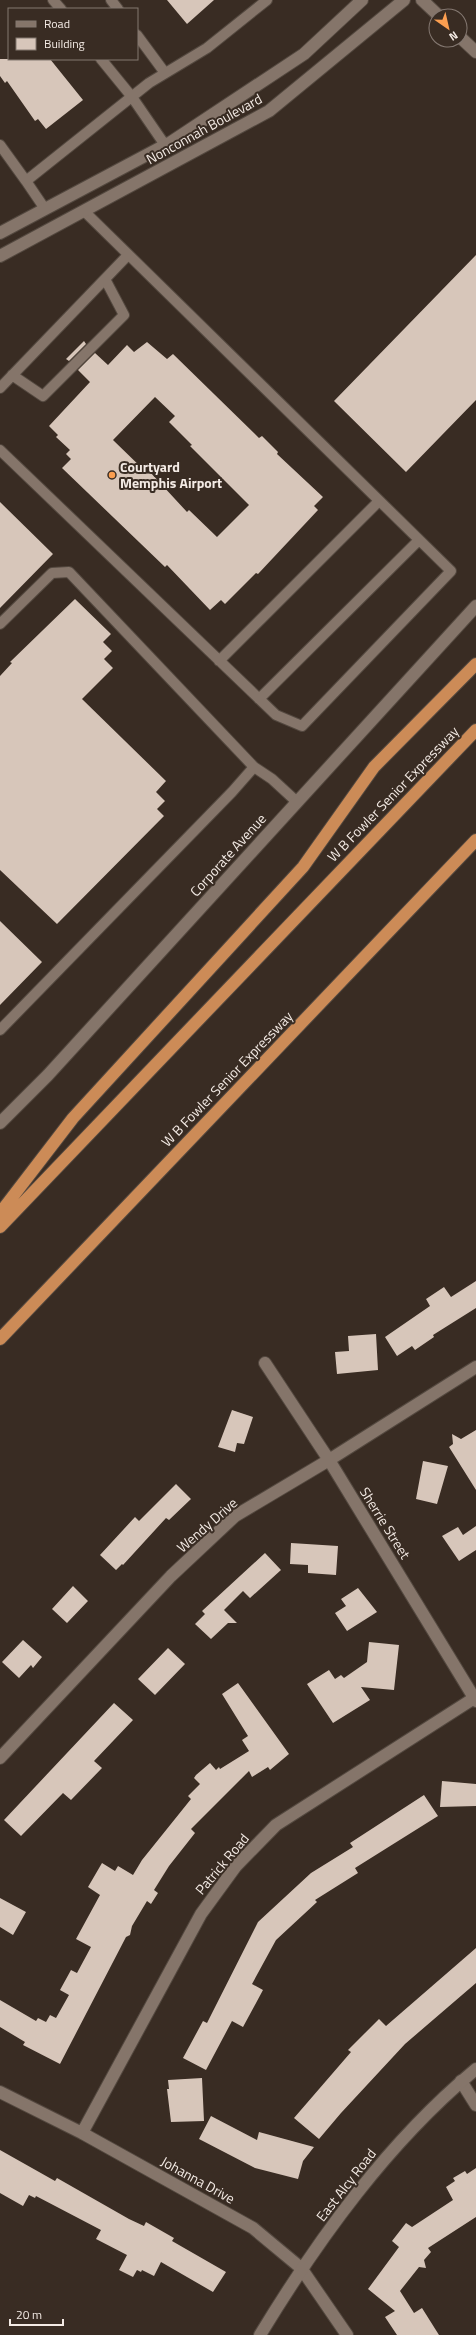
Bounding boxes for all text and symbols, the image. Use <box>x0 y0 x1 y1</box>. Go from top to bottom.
legend <box>8 8 138 60</box>
north arrow <box>428 8 468 48</box>
text: Road <box>44 14 70 33</box>
text: N <box>446 28 461 45</box>
text: Building <box>44 34 85 53</box>
street label: Nonconnah Boulevard <box>142 88 266 169</box>
place label: Courtyard Memphis Airport <box>120 456 222 493</box>
marker: Courtyard Memphis Airport <box>107 470 117 480</box>
street label: W B Fowler Senior Expressway <box>322 721 463 866</box>
street label: Corporate Avenue <box>185 809 271 901</box>
street label: W B Fowler Senior Expressway <box>156 1006 297 1151</box>
street label: Sherrie Street <box>355 1483 416 1563</box>
street label: Wendy Drive <box>172 1492 242 1557</box>
street label: Patrick Road <box>190 1828 254 1899</box>
street label: East Alcy Road <box>311 2144 381 2225</box>
street label: Johanna Drive <box>157 2151 239 2209</box>
scale bar <box>10 2301 63 2327</box>
text: 20 m <box>16 2305 42 2324</box>

